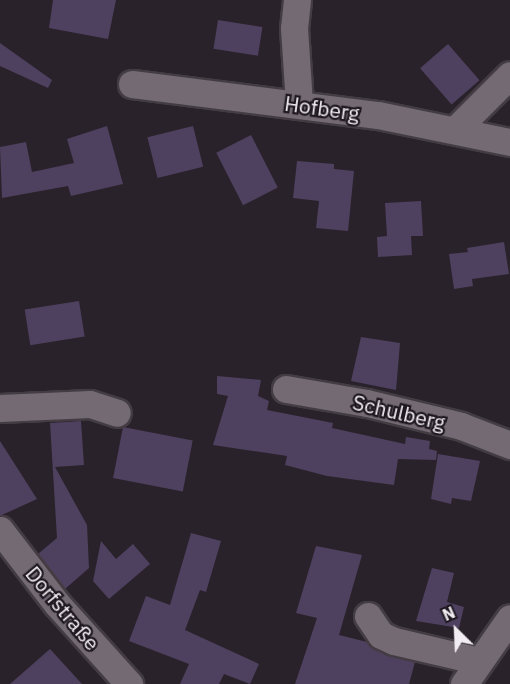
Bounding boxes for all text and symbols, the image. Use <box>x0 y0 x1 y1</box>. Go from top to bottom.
street label: Hofberg <box>283 90 361 126</box>
street label: Schulberg <box>350 389 448 435</box>
street label: Dorfstraße <box>21 561 105 655</box>
north arrow <box>426 600 486 660</box>
text: N <box>439 602 458 625</box>

